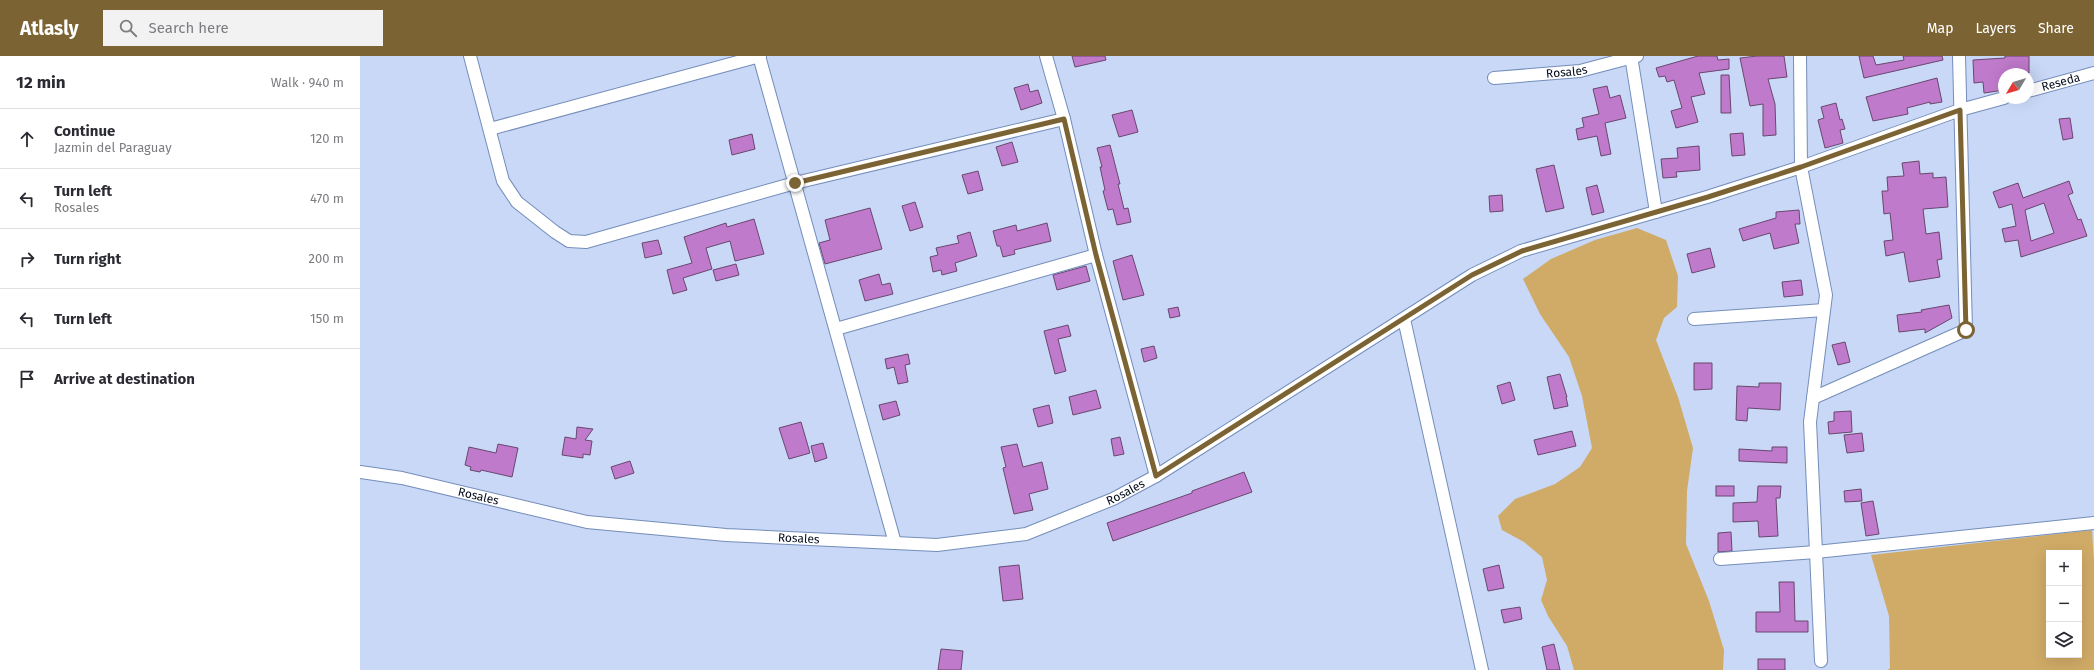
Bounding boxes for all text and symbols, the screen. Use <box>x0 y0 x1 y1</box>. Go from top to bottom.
search box <box>103 10 383 46</box>
text: Atlasly <box>20 17 79 40</box>
icon: search <box>117 17 139 39</box>
text: Search here <box>149 19 229 37</box>
text: Map <box>1927 20 1953 37</box>
text: Layers <box>1975 20 2016 37</box>
text: Share <box>2038 20 2074 37</box>
street label: Rosales <box>1545 62 1589 81</box>
north arrow <box>1998 68 2034 104</box>
street label: Reseda <box>2040 70 2082 94</box>
text: 12 min <box>16 72 66 93</box>
text: Walk · 940 m <box>271 75 344 90</box>
text: Continue <box>54 122 115 140</box>
icon: ahead <box>16 128 38 150</box>
text: 120 m <box>310 131 344 146</box>
text: Jazmin del Paraguay <box>54 140 172 155</box>
route end <box>786 174 804 192</box>
text: Turn left <box>54 182 112 200</box>
icon: left <box>16 188 38 210</box>
text: 470 m <box>310 191 344 206</box>
text: Rosales <box>54 200 99 215</box>
icon: right <box>16 248 38 270</box>
text: Turn right <box>54 250 121 268</box>
text: 200 m <box>308 251 344 266</box>
icon: left <box>16 308 38 330</box>
text: Turn left <box>54 310 112 328</box>
text: 150 m <box>310 311 344 326</box>
route start <box>1957 321 1975 339</box>
icon: arrive <box>16 368 38 390</box>
text: Arrive at destination <box>54 370 195 388</box>
street label: Rosales <box>1104 476 1147 508</box>
street label: Rosales <box>457 485 501 508</box>
street label: Rosales <box>778 530 820 546</box>
map controls <box>2046 550 2082 658</box>
button: + <box>2046 550 2082 586</box>
button: − <box>2046 586 2082 622</box>
button: layers <box>2046 622 2082 658</box>

